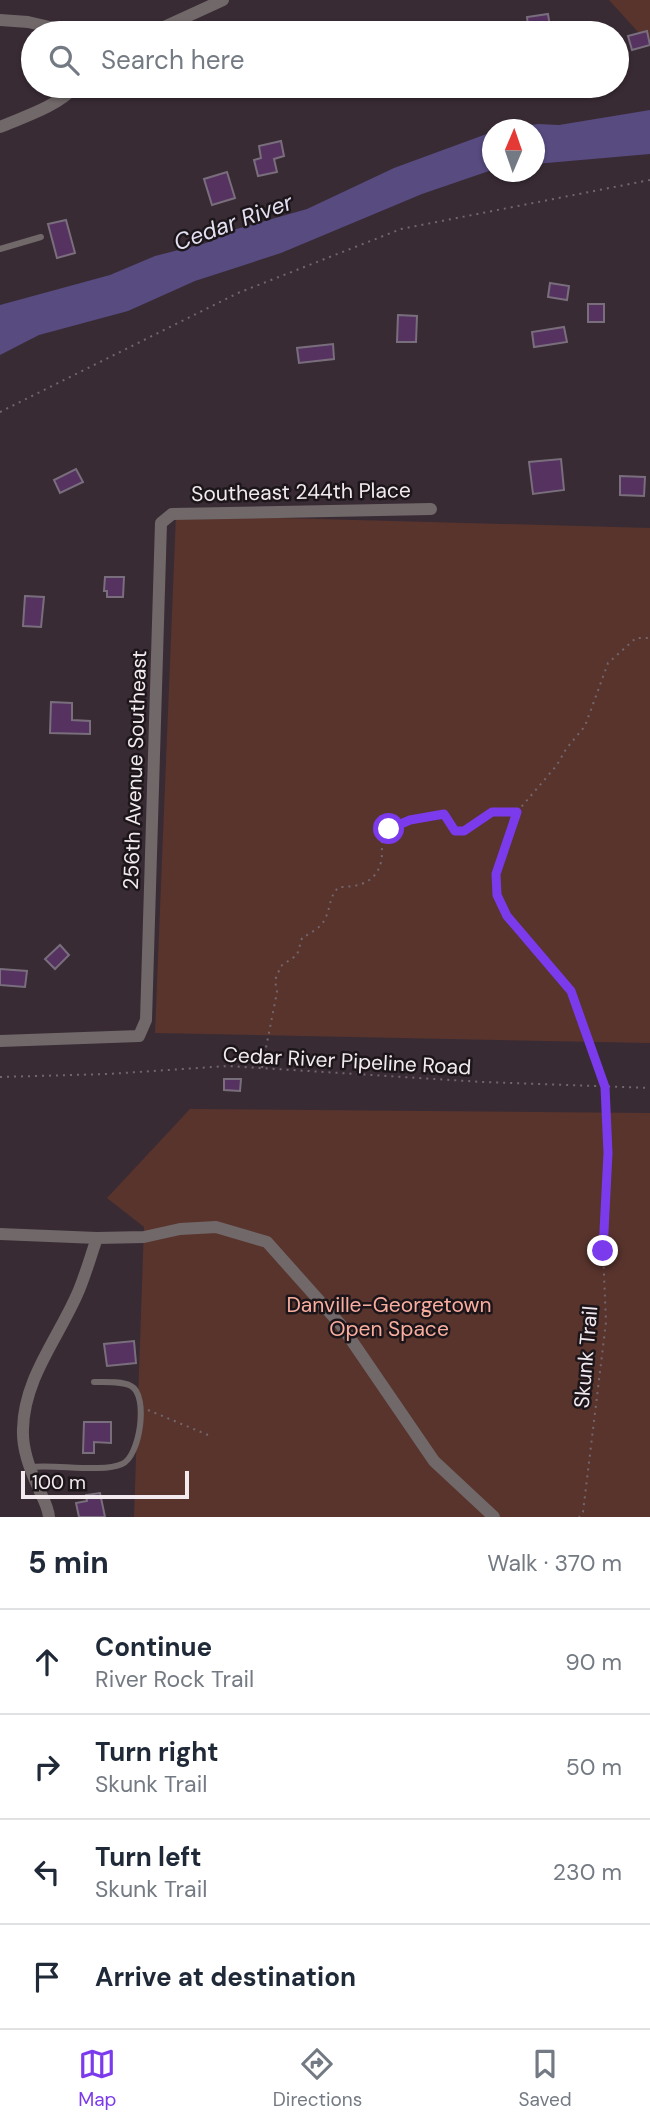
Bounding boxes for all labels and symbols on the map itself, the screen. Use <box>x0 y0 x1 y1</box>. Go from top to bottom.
north arrow <box>482 119 545 182</box>
water label: Cedar River <box>169 186 298 257</box>
street label: Southeast 244th Place <box>191 476 411 508</box>
street label: 256th Avenue Southeast <box>117 650 153 890</box>
route start <box>373 813 404 844</box>
street label: Cedar River Pipeline Road <box>222 1041 472 1081</box>
route end <box>587 1235 618 1266</box>
park label: Danville-Georgetown Open Space <box>286 1291 492 1343</box>
street label: Skunk Trail <box>568 1305 604 1409</box>
scale bar <box>21 1468 189 1500</box>

